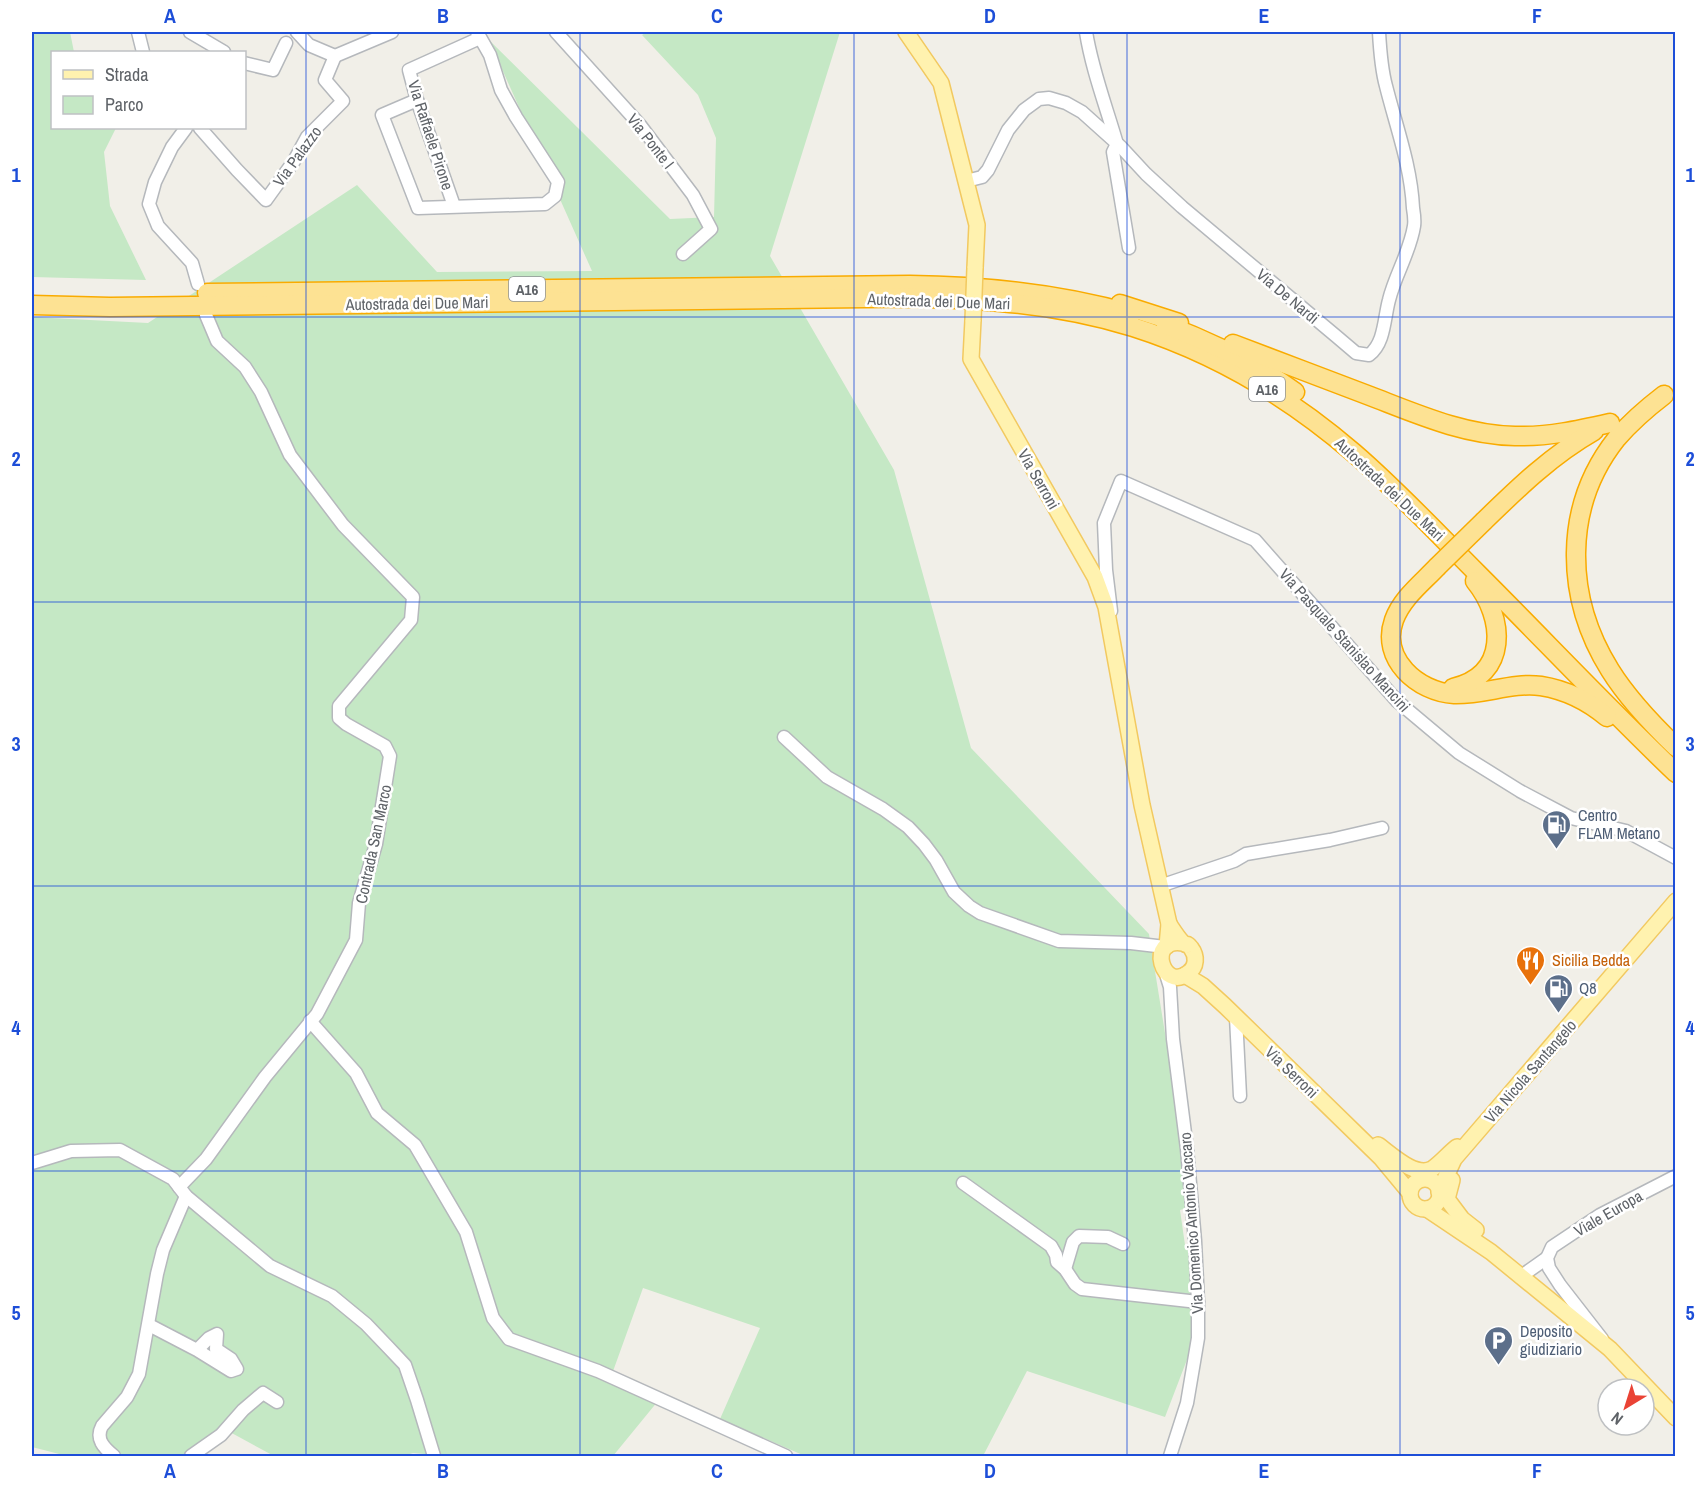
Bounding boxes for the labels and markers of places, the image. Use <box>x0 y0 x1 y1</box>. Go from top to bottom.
place label: Centro FLAM Metano <box>1578 804 1660 844</box>
fuel station icon: Centro FLAM Metano <box>1541 808 1573 850</box>
restaurant icon: Sicilia Bedda <box>1515 944 1547 986</box>
place label: Sicilia Bedda <box>1552 949 1631 971</box>
fuel station icon: Q8 <box>1542 972 1574 1014</box>
place label: Q8 <box>1579 977 1597 999</box>
place label: Deposito giudiziario <box>1520 1320 1582 1360</box>
parking icon: Deposito giudiziario <box>1483 1324 1515 1366</box>

